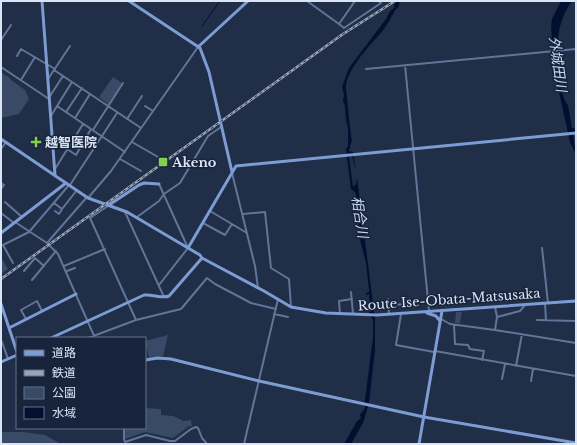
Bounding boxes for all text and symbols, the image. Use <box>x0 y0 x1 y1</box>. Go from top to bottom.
water label: 外城田川 <box>545 35 571 95</box>
place label: 越智医院 <box>45 134 97 151</box>
marker: 越智医院 <box>30 136 42 148</box>
place label: Akeno <box>171 154 217 171</box>
marker: Akeno <box>157 156 169 168</box>
water label: 相合川 <box>348 195 372 241</box>
street label: Route Ise-Obata-Matsusaka <box>357 285 542 314</box>
legend <box>16 337 146 429</box>
text: 道路 <box>52 345 76 360</box>
text: 鉄道 <box>52 365 76 380</box>
text: 公園 <box>52 385 76 400</box>
text: 水域 <box>52 405 76 420</box>

